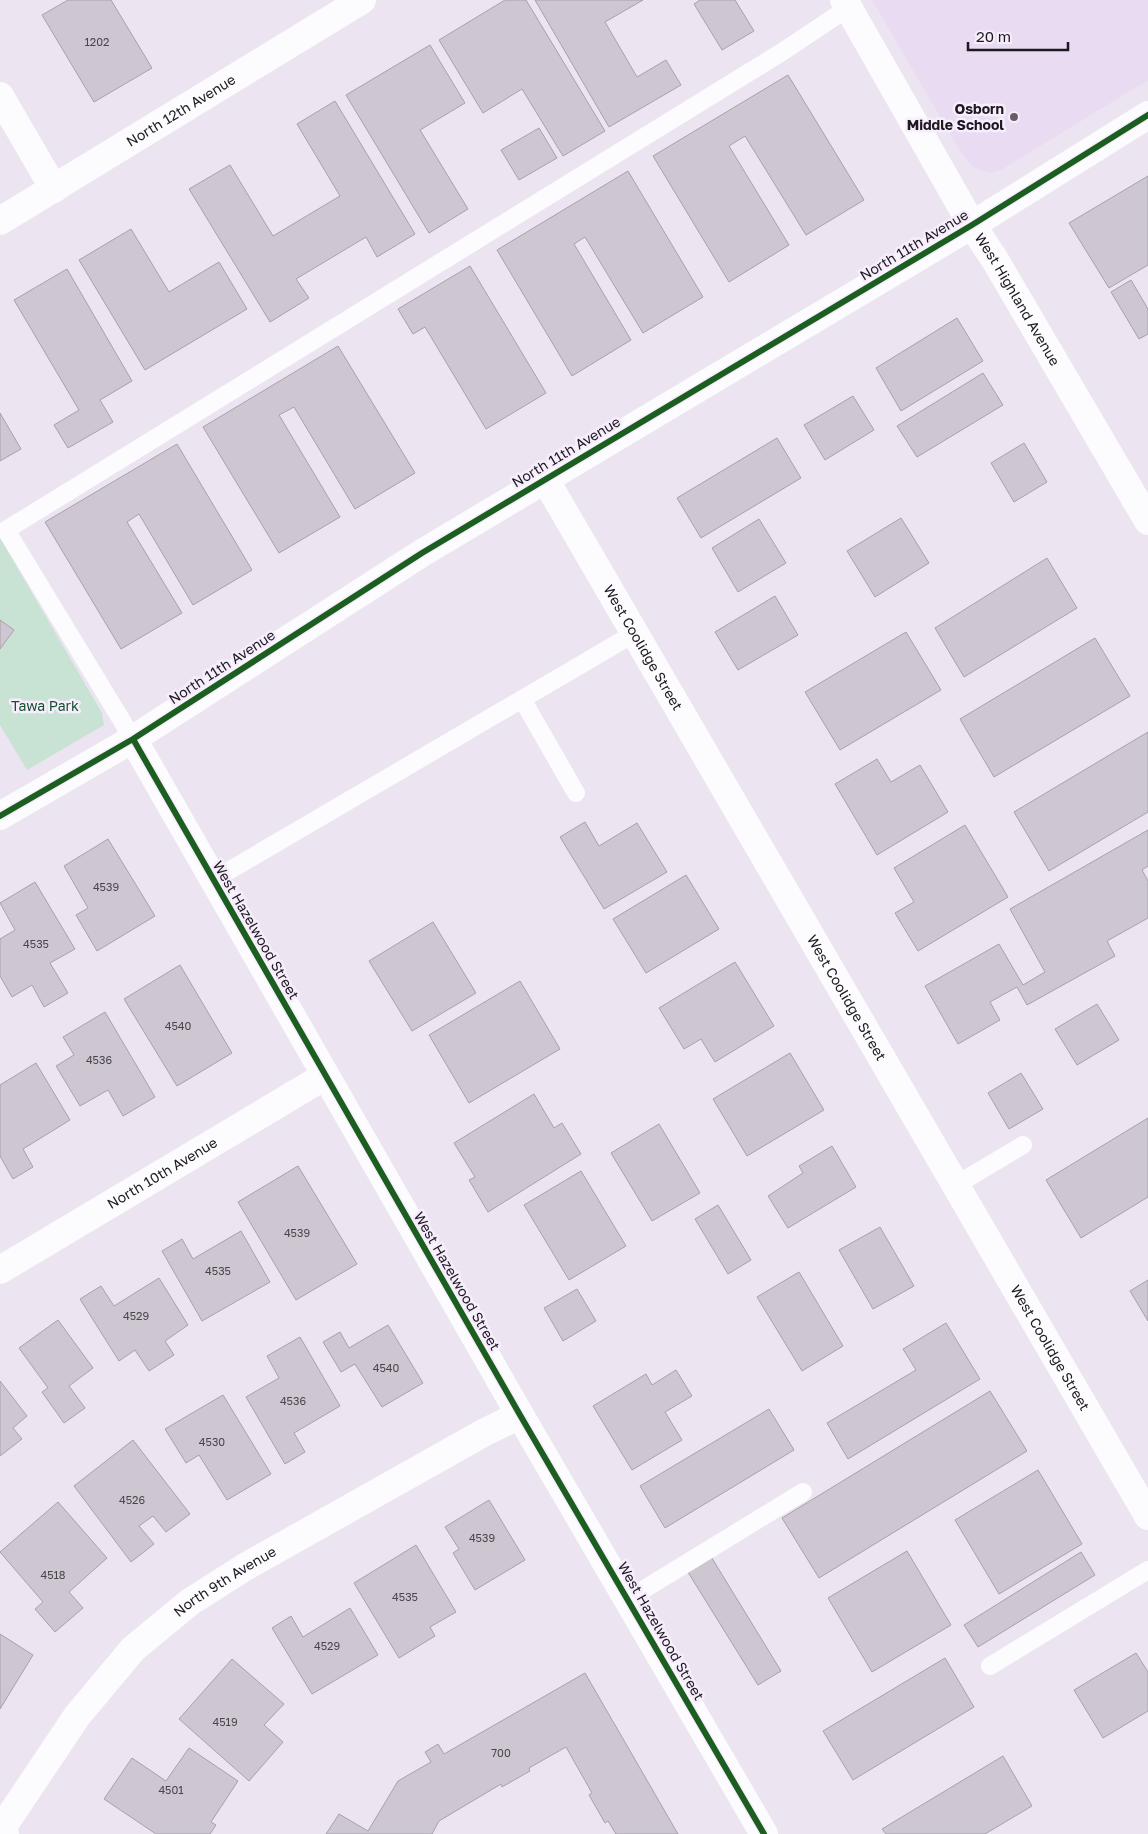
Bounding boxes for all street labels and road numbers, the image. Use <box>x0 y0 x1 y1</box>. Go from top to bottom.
street label: North 12th Avenue <box>123 70 238 150</box>
street label: North 11th Avenue <box>857 206 971 284</box>
street label: West Highland Avenue <box>971 229 1064 369</box>
street label: North 11th Avenue <box>509 413 623 491</box>
street label: West Coolidge Street <box>600 581 687 713</box>
street label: North 11th Avenue <box>165 626 278 707</box>
street label: West Hazelwood Street <box>210 857 303 1002</box>
street label: West Coolidge Street <box>804 932 890 1063</box>
street label: North 10th Avenue <box>104 1133 220 1212</box>
street label: West Hazelwood Street <box>411 1208 504 1353</box>
street label: West Coolidge Street <box>1007 1282 1094 1413</box>
street label: North 9th Avenue <box>170 1542 279 1620</box>
street label: West Hazelwood Street <box>615 1558 708 1703</box>

